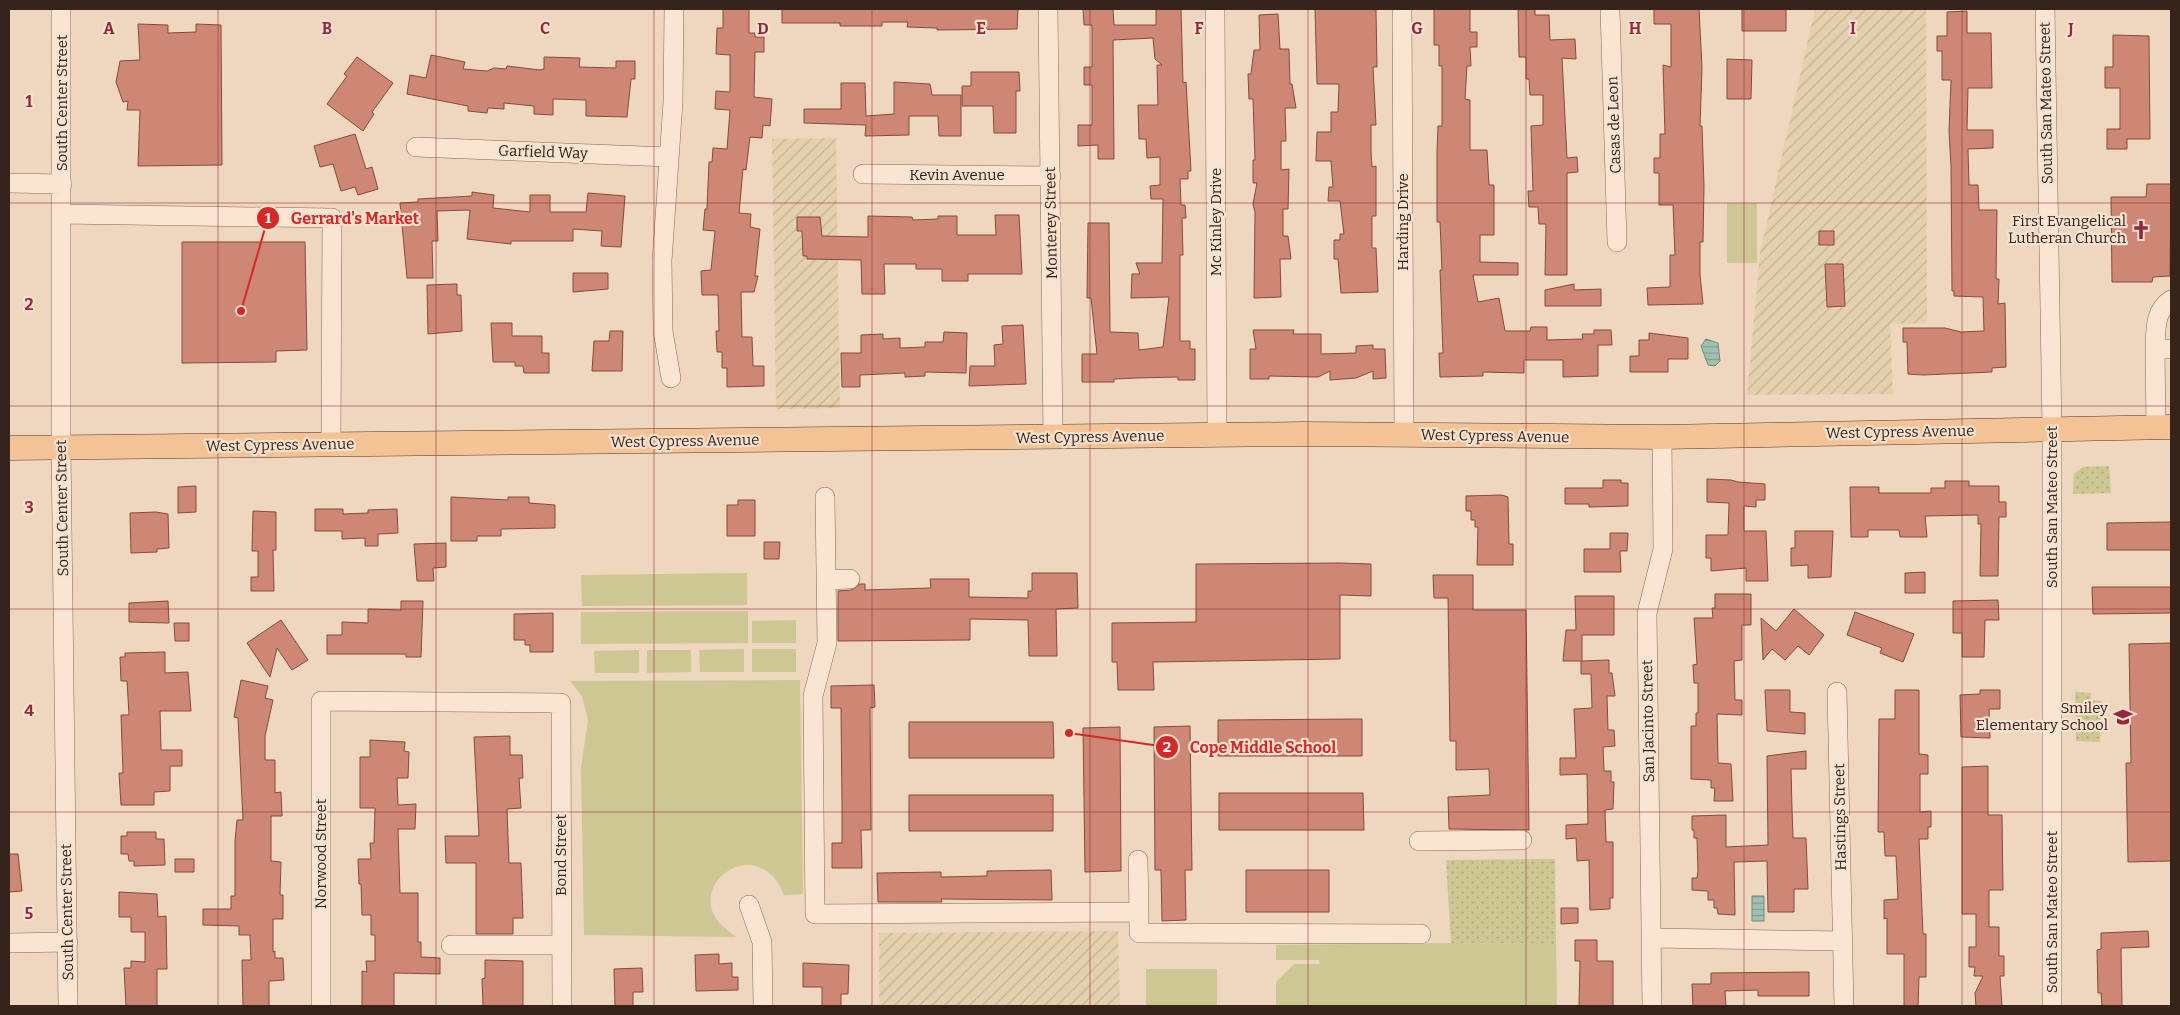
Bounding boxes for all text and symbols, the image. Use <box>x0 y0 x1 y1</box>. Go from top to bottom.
text: A <box>103 19 115 38</box>
text: B <box>322 19 332 38</box>
text: C <box>540 19 550 38</box>
text: D <box>757 19 769 38</box>
text: E <box>976 19 986 38</box>
text: F <box>1195 19 1204 38</box>
text: G <box>1411 19 1423 38</box>
text: H <box>1629 19 1642 38</box>
text: I <box>1850 19 1856 38</box>
text: J <box>2067 19 2074 38</box>
street label: South San Mateo Street <box>2036 21 2056 184</box>
street label: South Center Street <box>53 34 71 171</box>
street label: Casas de Leon <box>1603 75 1625 174</box>
text: 1 <box>26 92 33 111</box>
street label: Garfield Way <box>498 141 588 163</box>
street label: Kevin Avenue <box>909 166 1005 184</box>
street label: Monterey Street <box>1041 166 1061 279</box>
street label: Mc Kinley Drive <box>1207 168 1225 276</box>
street label: Harding Drive <box>1394 173 1412 271</box>
callout: Gerrard's Market <box>256 202 429 233</box>
text: 1 <box>265 209 272 227</box>
text: Gerrard's Market <box>291 209 420 228</box>
place label: First Evangelical Lutheran Church <box>2008 212 2127 247</box>
church icon: First Evangelical Lutheran Church <box>2130 219 2152 241</box>
text: 2 <box>24 295 34 314</box>
street label: West Cypress Avenue <box>1825 422 1975 442</box>
street label: South San Mateo Street <box>2043 425 2061 588</box>
street label: West Cypress Avenue <box>1420 426 1570 446</box>
street label: West Cypress Avenue <box>1015 427 1165 447</box>
street label: West Cypress Avenue <box>610 431 760 451</box>
street label: West Cypress Avenue <box>205 435 355 455</box>
street label: South Center Street <box>52 439 72 577</box>
text: 3 <box>24 498 34 517</box>
street label: San Jacinto Street <box>1638 659 1658 783</box>
place label: Smiley Elementary School <box>1976 699 2108 734</box>
text: 4 <box>24 701 34 720</box>
school or university icon: Smiley Elementary School <box>2112 706 2134 728</box>
callout: Cope Middle School <box>1155 732 1346 763</box>
text: 2 <box>1163 738 1171 756</box>
text: Cope Middle School <box>1190 738 1336 757</box>
street label: Hastings Street <box>1830 763 1850 871</box>
street label: Norwood Street <box>312 798 330 909</box>
street label: Bond Street <box>552 814 570 896</box>
street label: South San Mateo Street <box>2043 830 2061 993</box>
street label: South Center Street <box>57 843 77 981</box>
text: 5 <box>25 904 34 923</box>

